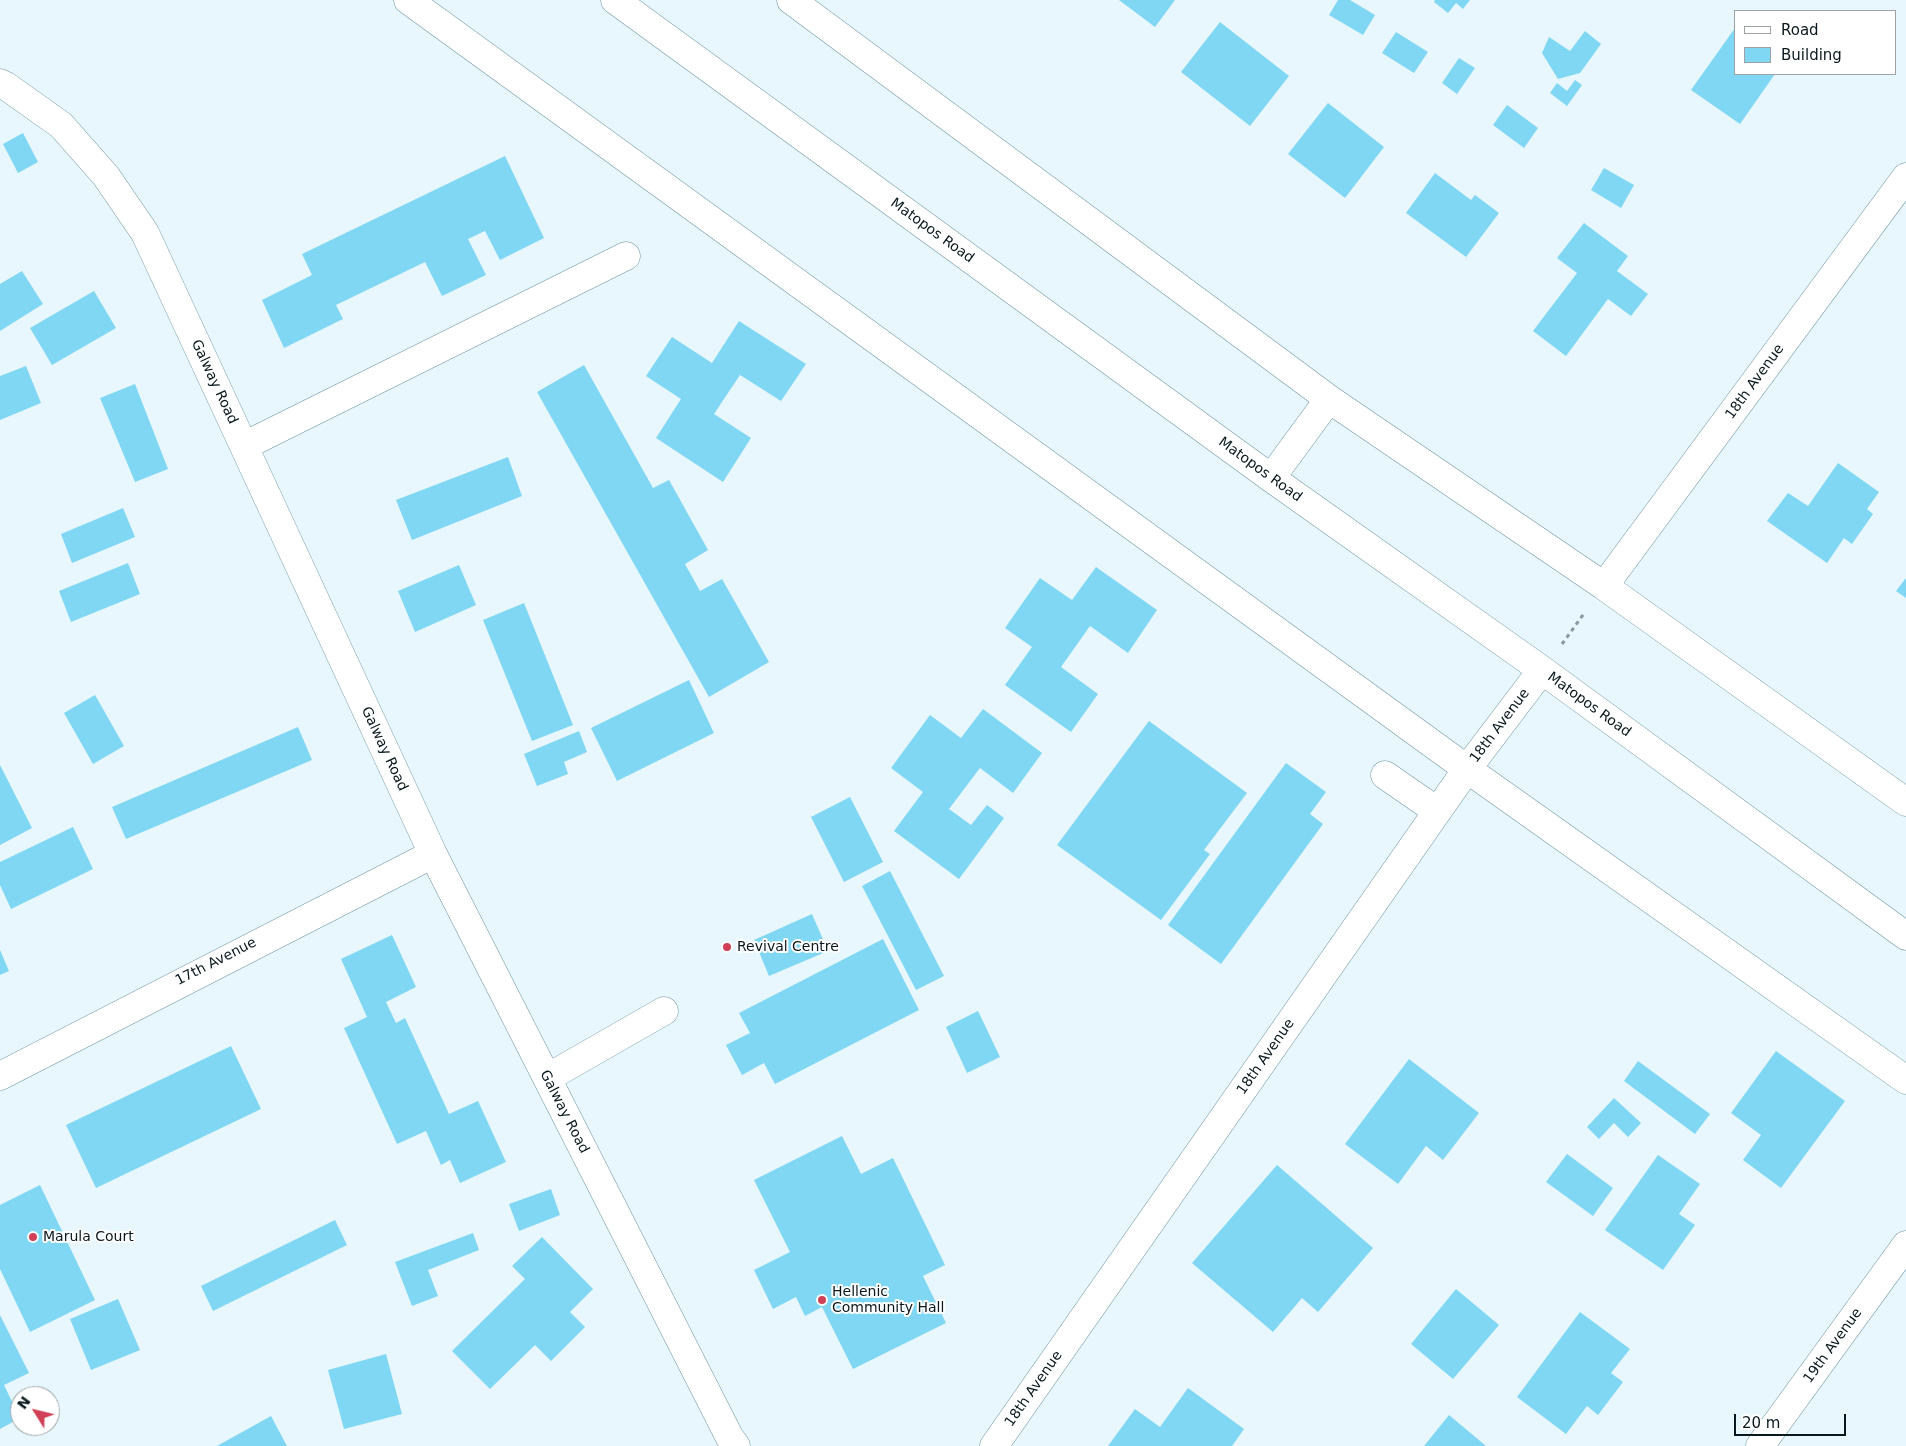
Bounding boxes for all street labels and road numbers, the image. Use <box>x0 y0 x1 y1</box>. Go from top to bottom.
street label: Matopos Road <box>887 195 977 267</box>
street label: Galway Road <box>187 337 241 427</box>
street label: 18th Avenue <box>1722 341 1788 423</box>
street label: Matopos Road <box>1215 434 1305 506</box>
street label: Matopos Road <box>1544 669 1634 741</box>
street label: 18th Avenue <box>1467 686 1533 766</box>
street label: Galway Road <box>357 704 411 794</box>
street label: 17th Avenue <box>173 934 259 990</box>
street label: 18th Avenue <box>1234 1016 1298 1098</box>
street label: Galway Road <box>536 1068 592 1156</box>
street label: 19th Avenue <box>1800 1305 1866 1387</box>
street label: 18th Avenue <box>1002 1348 1066 1430</box>

